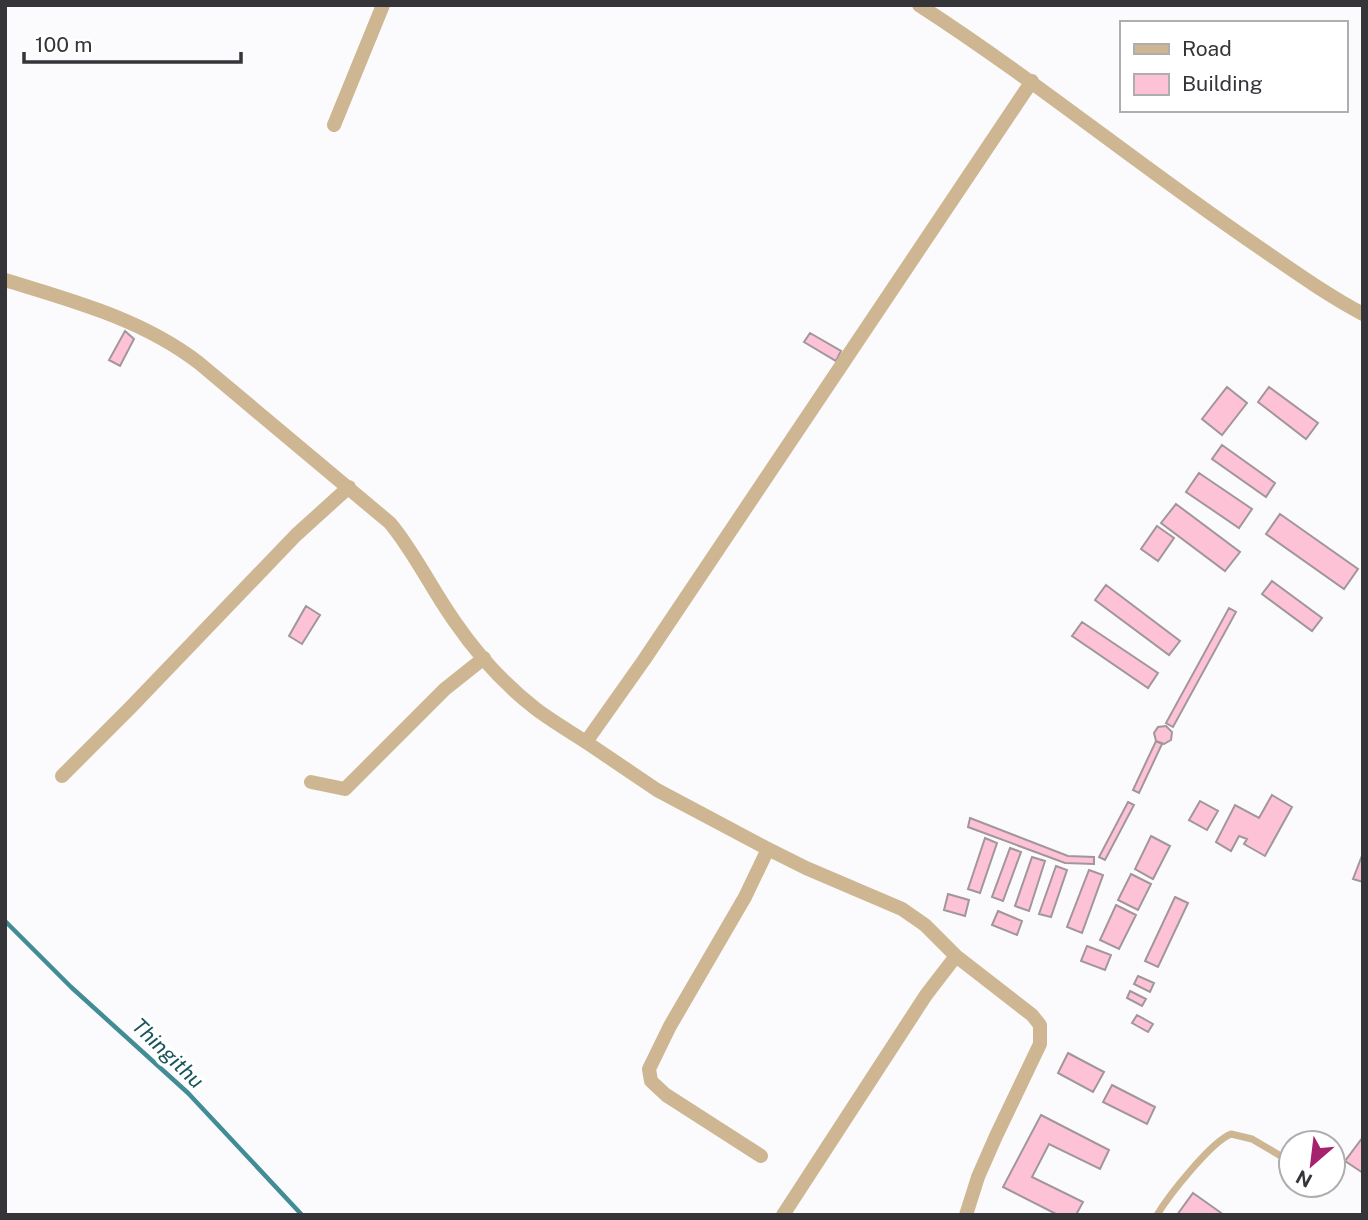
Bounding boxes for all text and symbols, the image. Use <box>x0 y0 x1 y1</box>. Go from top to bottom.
scale bar <box>24 21 242 65</box>
legend <box>1120 21 1347 112</box>
text: 100 m <box>35 32 92 57</box>
text: Road <box>1182 36 1232 61</box>
text: Building <box>1182 71 1263 96</box>
water label: Thingithu <box>127 1013 209 1093</box>
north arrow <box>1277 1129 1347 1199</box>
text: N <box>1292 1166 1316 1192</box>

